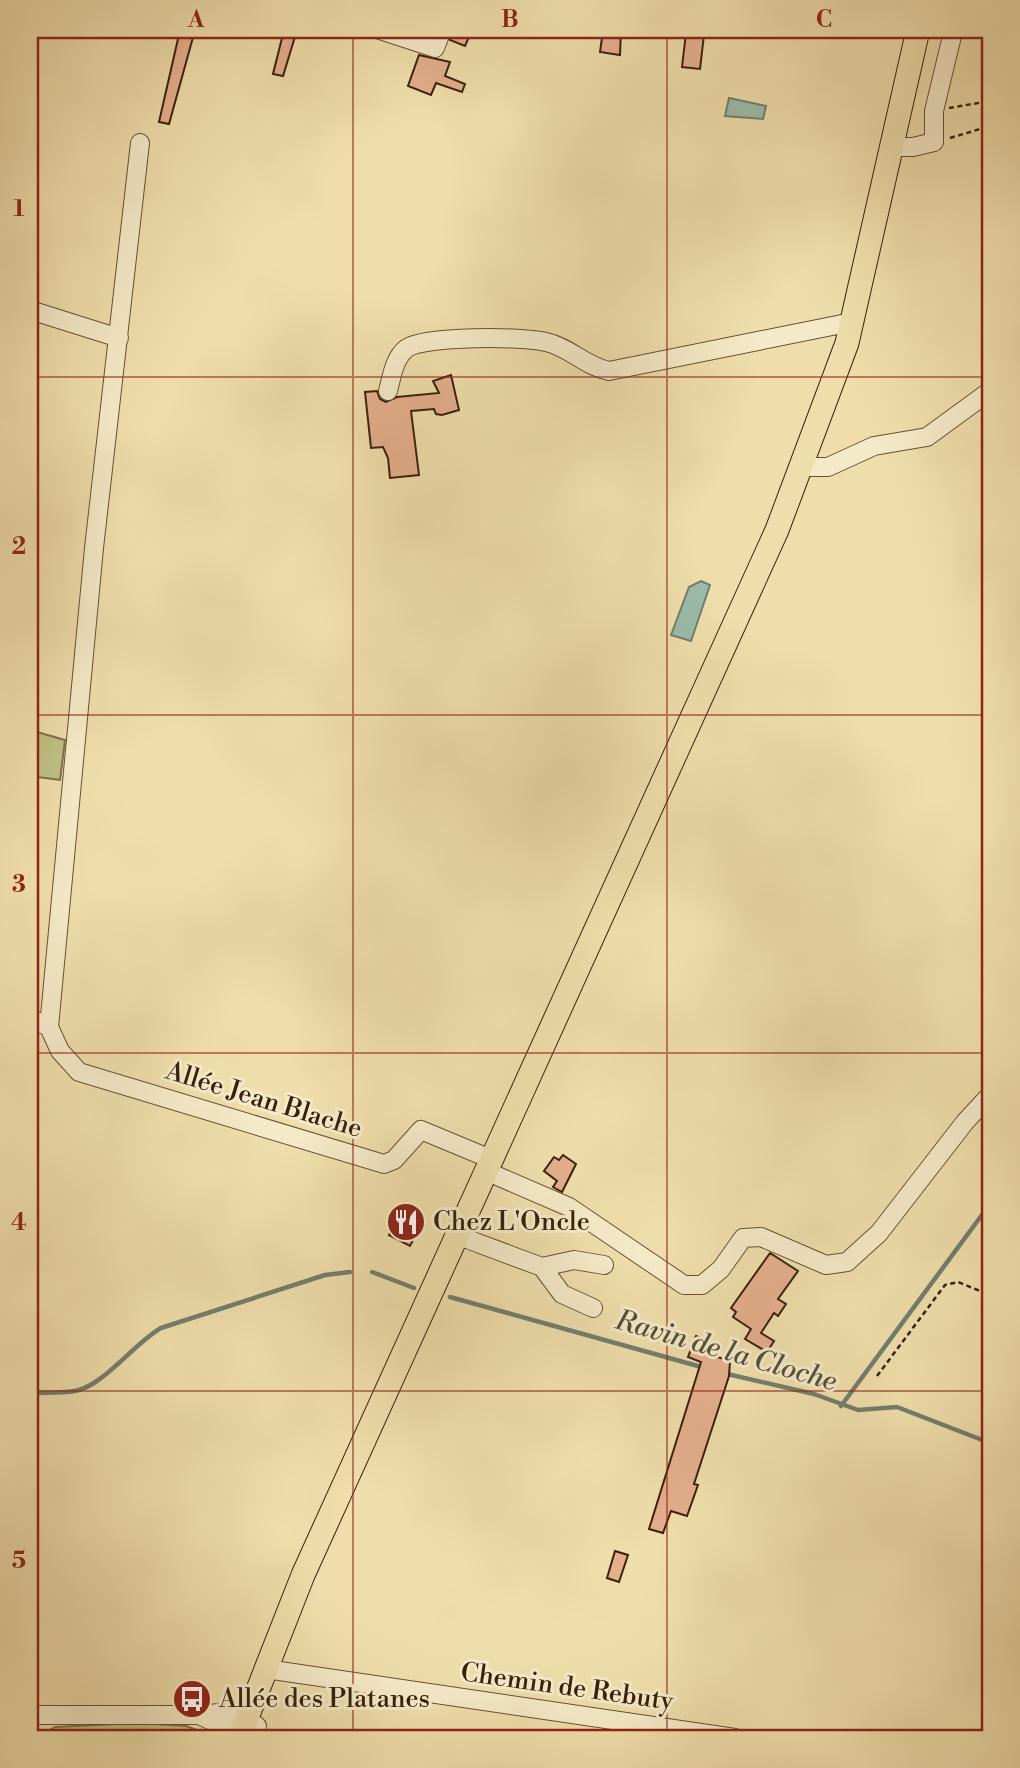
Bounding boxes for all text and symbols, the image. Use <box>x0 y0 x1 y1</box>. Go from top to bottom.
text: A <box>187 6 205 34</box>
text: B <box>501 6 519 34</box>
text: C <box>816 6 832 34</box>
text: 1 <box>13 195 25 223</box>
text: 2 <box>12 533 26 561</box>
text: 3 <box>12 871 26 899</box>
street label: Allée Jean Blache <box>161 1055 366 1145</box>
restaurant icon: Chez L'Oncle <box>385 1201 427 1243</box>
place label: Chez L'Oncle <box>433 1206 590 1238</box>
text: 4 <box>11 1209 27 1237</box>
water label: Ravin de la Cloche <box>610 1302 841 1399</box>
text: 5 <box>12 1547 26 1575</box>
street label: Chemin de Rebuty <box>459 1656 676 1718</box>
bus stop icon: Allée des Platanes <box>171 1678 213 1720</box>
place label: Allée des Platanes <box>218 1683 430 1715</box>

